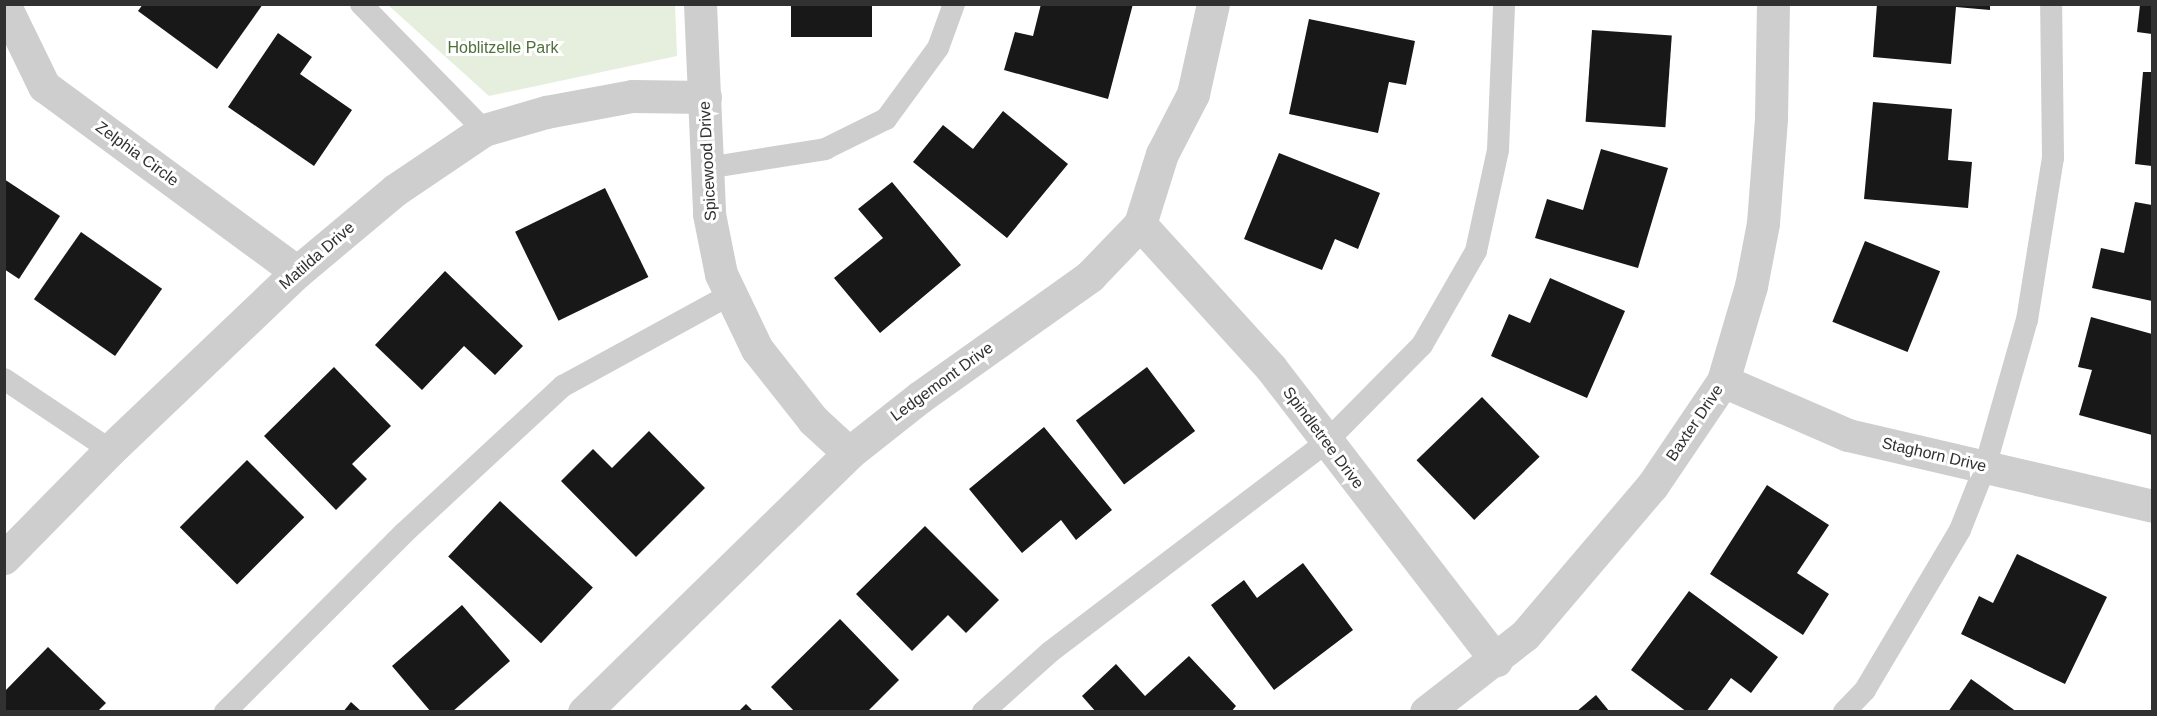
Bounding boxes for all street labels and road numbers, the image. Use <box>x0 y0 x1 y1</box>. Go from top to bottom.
street label: Spicewood Drive <box>695 101 721 221</box>
street label: Zelphia Circle <box>92 117 182 191</box>
street label: Matilda Drive <box>275 218 359 294</box>
street label: Ledgemont Drive <box>887 338 997 426</box>
street label: Baxter Drive <box>1662 381 1728 465</box>
street label: Spindletree Drive <box>1278 383 1368 493</box>
street label: Staghorn Drive <box>1880 434 1988 476</box>

